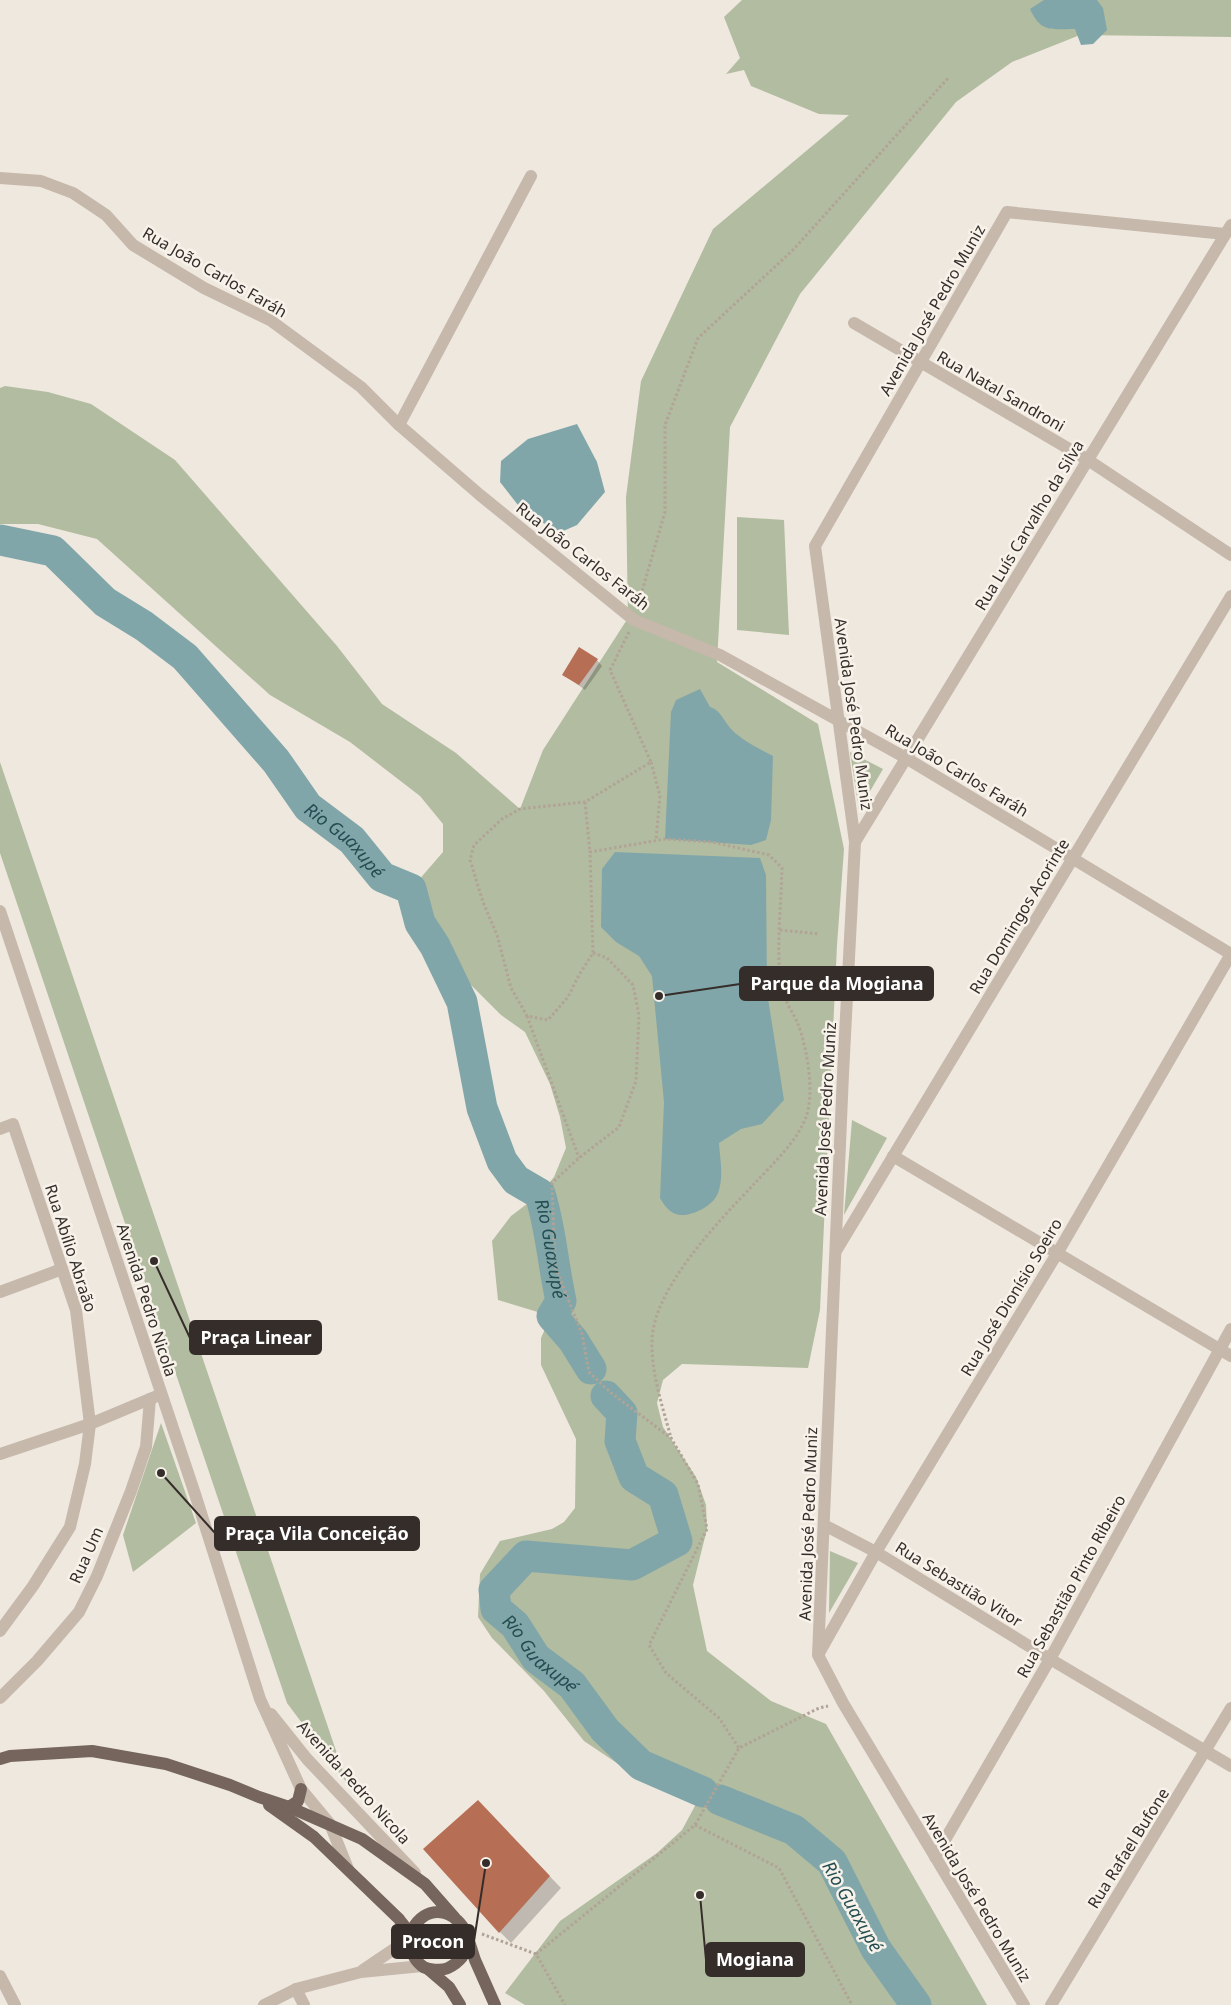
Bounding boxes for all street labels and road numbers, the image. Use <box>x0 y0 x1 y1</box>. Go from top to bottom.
street label: Avenida José Pedro Muniz <box>874 221 990 399</box>
street label: Rua João Carlos Faráh <box>139 222 291 322</box>
street label: Rua Natal Sandroni <box>933 345 1069 437</box>
street label: Rua Luís Carvalho da Silva <box>969 436 1089 614</box>
street label: Rua João Carlos Faráh <box>512 497 654 615</box>
street label: Avenida José Pedro Muniz <box>830 616 878 812</box>
street label: Rua João Carlos Faráh <box>881 718 1033 822</box>
street label: Rua Domingos Acorinte <box>964 834 1074 998</box>
street label: Avenida José Pedro Muniz <box>809 1022 841 1216</box>
street label: Rua Abílio Abraão <box>40 1181 102 1315</box>
street label: Rua José Dionísio Soeiro <box>955 1214 1067 1380</box>
street label: Avenida Pedro Nicola <box>112 1221 182 1379</box>
street label: Avenida José Pedro Muniz <box>794 1427 822 1621</box>
street label: Rua Sebastião Pinto Ribeiro <box>1011 1490 1131 1682</box>
street label: Rua Um <box>64 1523 108 1587</box>
street label: Rua Sebastião Vitor <box>891 1536 1027 1632</box>
street label: Avenida Pedro Nicola <box>292 1715 416 1849</box>
street label: Rua Rafael Bufone <box>1082 1784 1174 1912</box>
street label: Avenida José Pedro Muniz <box>918 1808 1036 1986</box>

